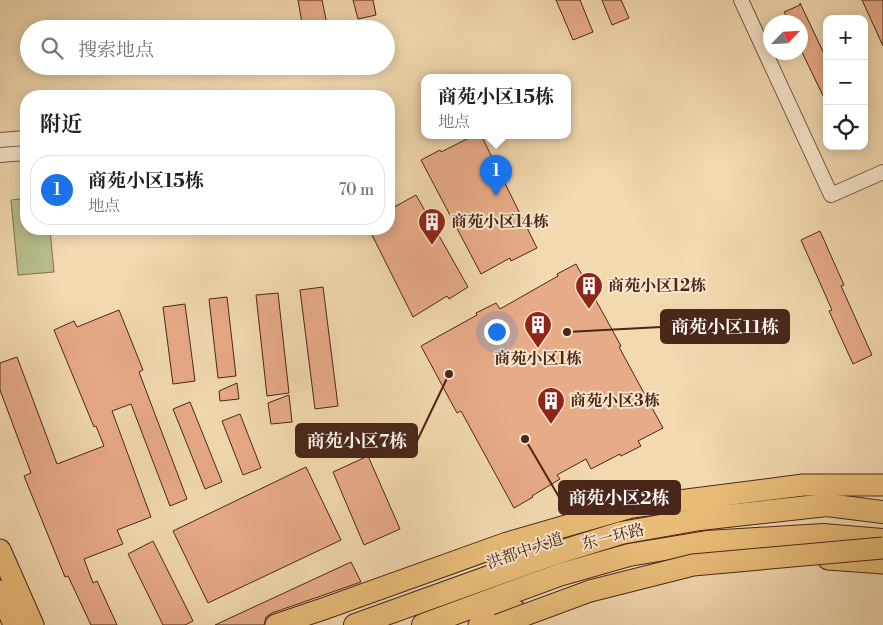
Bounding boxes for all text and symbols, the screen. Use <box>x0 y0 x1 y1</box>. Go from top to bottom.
north arrow <box>763 15 808 60</box>
map controls <box>823 15 868 150</box>
button: + <box>823 15 868 60</box>
search box <box>20 20 395 75</box>
icon: search <box>38 34 66 62</box>
text: 搜索地点 <box>78 38 154 62</box>
button: − <box>823 60 868 105</box>
popup <box>421 74 571 139</box>
text: 商苑小区15栋 <box>438 85 554 109</box>
button: locate <box>823 105 868 150</box>
text: 附近 <box>40 112 82 138</box>
text: 地点 <box>438 112 470 132</box>
pin: 1 <box>480 155 512 196</box>
text: 商苑小区15栋 <box>88 169 204 193</box>
text: 1 <box>53 180 61 200</box>
text: 70 m <box>338 180 374 200</box>
text: 地点 <box>88 196 120 216</box>
building icon: 商苑小区14栋 <box>417 207 447 246</box>
place label: 商苑小区14栋 <box>451 212 549 232</box>
building icon: 商苑小区12栋 <box>574 271 604 310</box>
place label: 商苑小区12栋 <box>608 276 706 296</box>
building icon: 商苑小区1栋 <box>523 310 553 349</box>
callout: 商苑小区11栋 <box>661 310 789 343</box>
text: 商苑小区11栋 <box>671 316 779 339</box>
your location <box>484 319 510 345</box>
place label: 商苑小区1栋 <box>494 349 582 369</box>
building icon: 商苑小区3栋 <box>536 386 566 425</box>
place label: 商苑小区3栋 <box>570 391 660 411</box>
callout: 商苑小区7栋 <box>296 424 417 457</box>
text: 商苑小区7栋 <box>307 430 407 453</box>
callout: 商苑小区2栋 <box>559 481 680 514</box>
text: 商苑小区2栋 <box>568 487 670 510</box>
street label: 东一环路 <box>580 520 646 554</box>
street label: 洪都中大道 <box>484 529 566 573</box>

